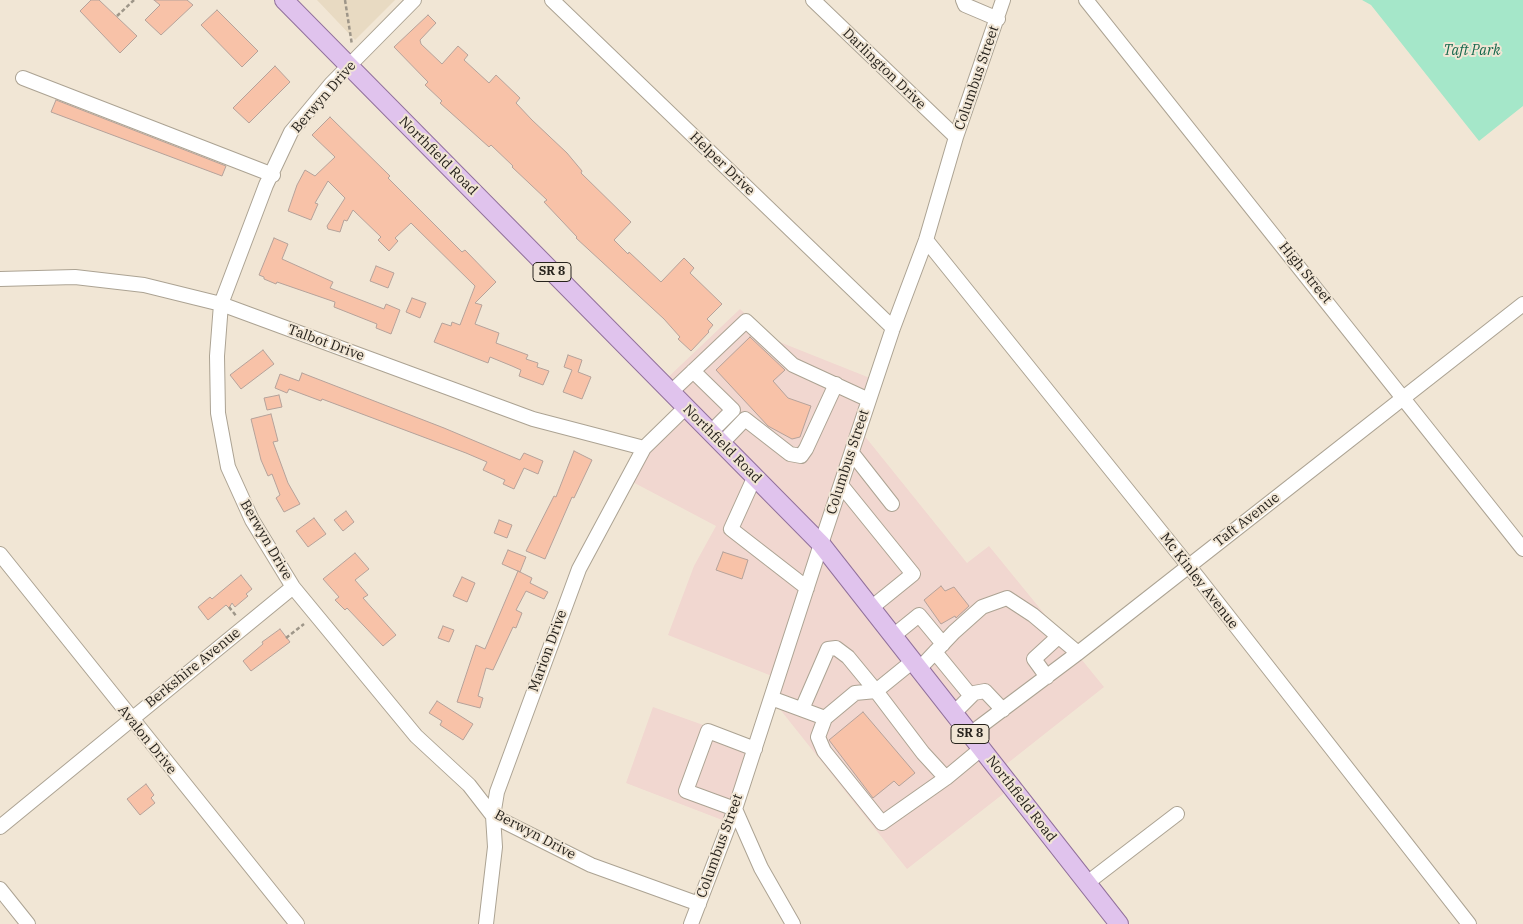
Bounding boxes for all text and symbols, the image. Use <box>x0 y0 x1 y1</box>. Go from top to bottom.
street label: Columbus Street <box>951 24 1003 132</box>
street label: Darlington Drive <box>839 25 929 113</box>
park label: Taft Park <box>1444 43 1500 59</box>
street label: Berwyn Drive <box>288 58 360 136</box>
street label: Northfield Road <box>395 113 481 199</box>
street label: Helper Drive <box>686 129 758 199</box>
street label: High Street <box>1275 239 1335 307</box>
road number: SR 8 <box>533 262 571 282</box>
street label: Talbot Drive <box>285 321 367 365</box>
street label: Northfield Road <box>679 401 765 487</box>
street label: Columbus Street <box>823 407 873 517</box>
street label: Taft Avenue <box>1211 489 1283 551</box>
street label: Berwyn Drive <box>236 497 296 583</box>
street label: Mc Kinley Avenue <box>1156 530 1242 632</box>
street label: Marion Drive <box>525 608 571 694</box>
street label: Berkshire Avenue <box>142 625 244 711</box>
street label: Avalon Drive <box>114 702 180 778</box>
road number: SR 8 <box>951 724 989 744</box>
street label: Northfield Road <box>982 753 1060 845</box>
street label: Columbus Street <box>693 792 747 900</box>
street label: Berwyn Drive <box>491 807 579 863</box>

